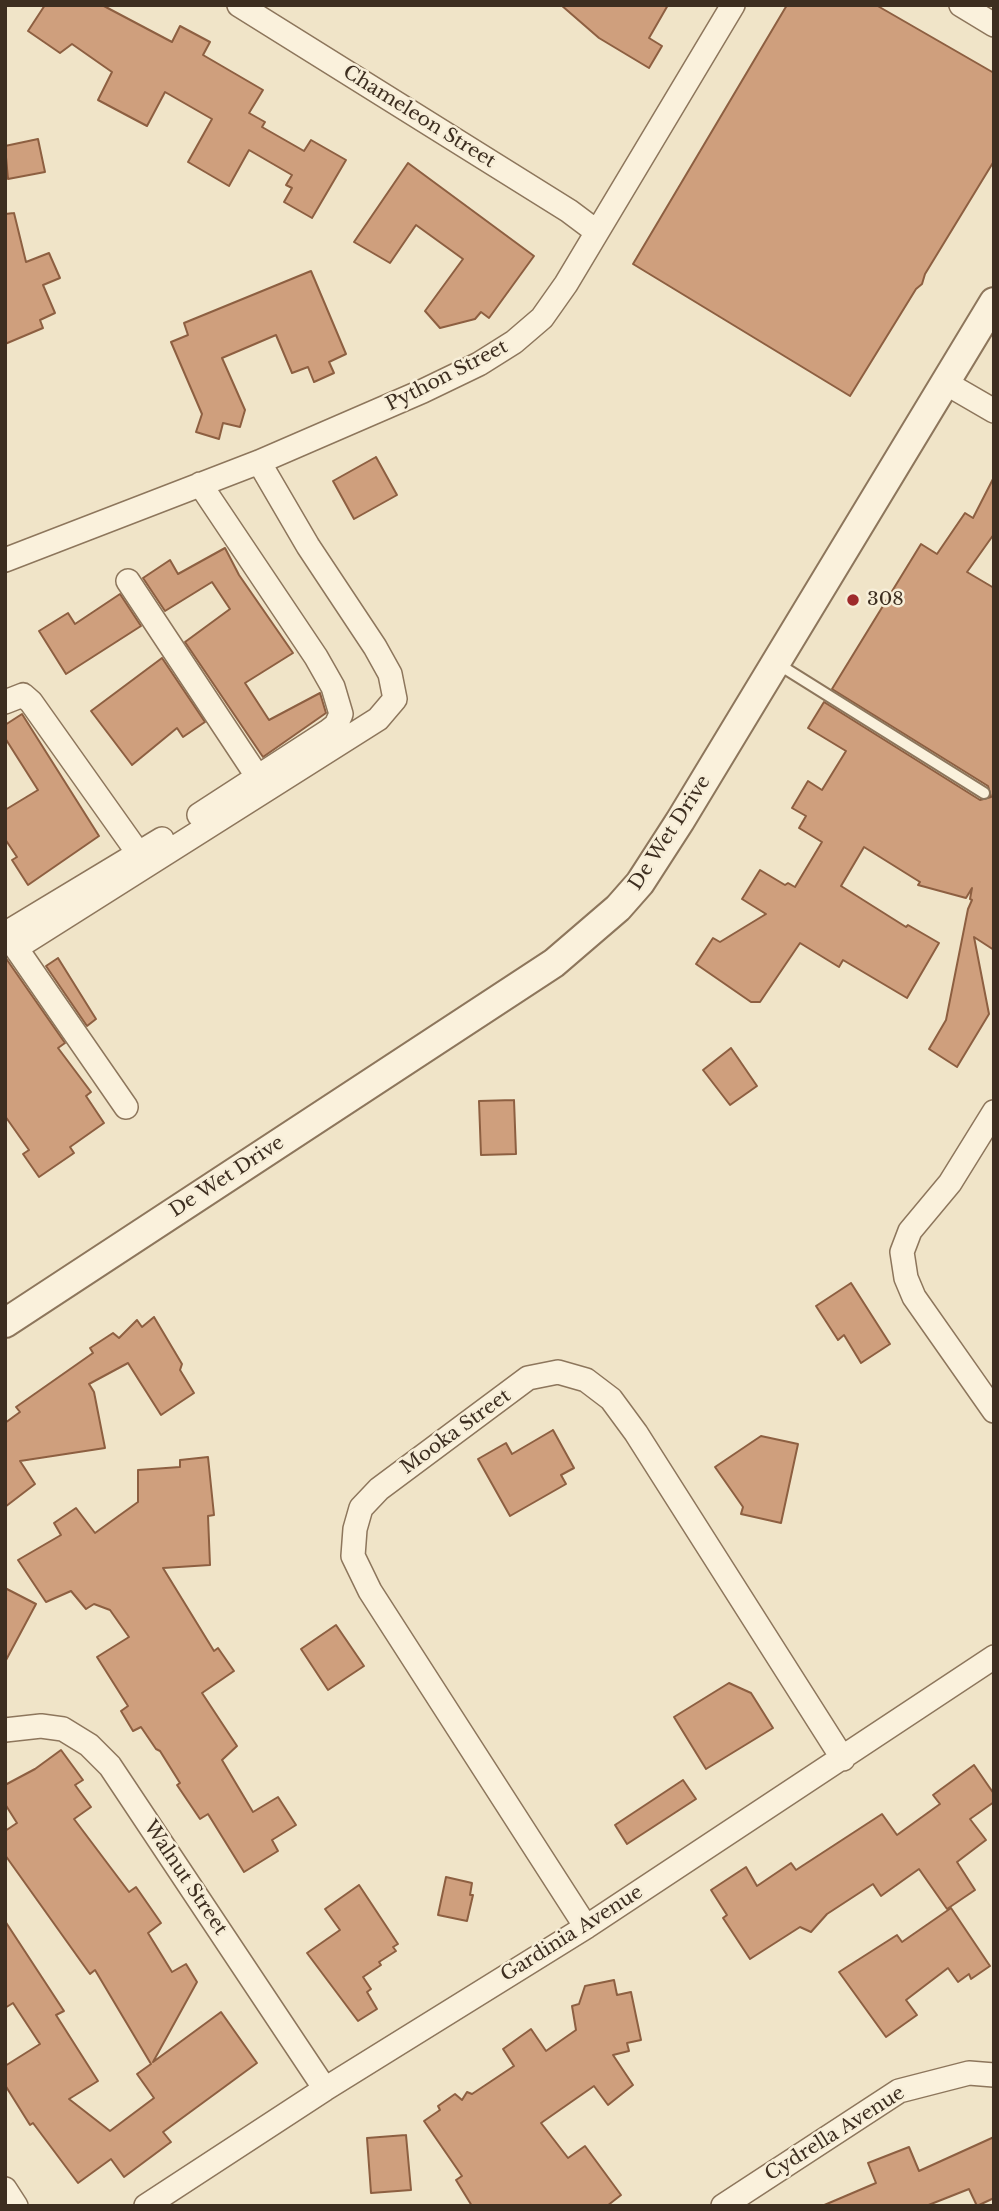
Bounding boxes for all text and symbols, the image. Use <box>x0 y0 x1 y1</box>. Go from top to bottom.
street label: Chameleon Street <box>339 61 499 173</box>
street label: Python Street <box>382 336 512 416</box>
place label: 308 <box>867 589 904 611</box>
marker: 308 <box>845 592 861 608</box>
street label: De Wet Drive <box>625 772 715 894</box>
street label: De Wet Drive <box>166 1132 288 1222</box>
street label: Mooka Street <box>397 1385 515 1479</box>
street label: Walnut Street <box>138 1817 232 1939</box>
street label: Gardinia Avenue <box>497 1881 647 1987</box>
street label: Cydrella Avenue <box>761 2082 909 2186</box>

